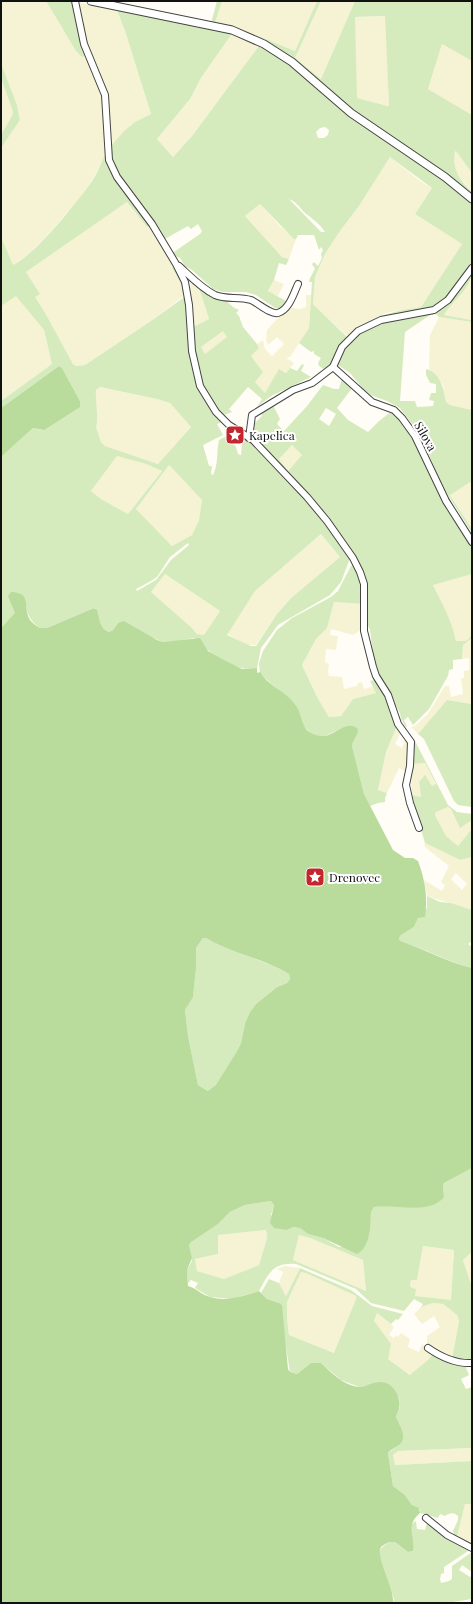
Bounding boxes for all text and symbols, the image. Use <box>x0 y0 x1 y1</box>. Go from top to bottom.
street label: Silova <box>411 418 441 454</box>
place icon: Kapelica <box>224 424 246 446</box>
place label: Kapelica <box>249 427 295 443</box>
place icon: Drenovec <box>304 866 326 888</box>
place label: Drenovec <box>329 869 380 885</box>

